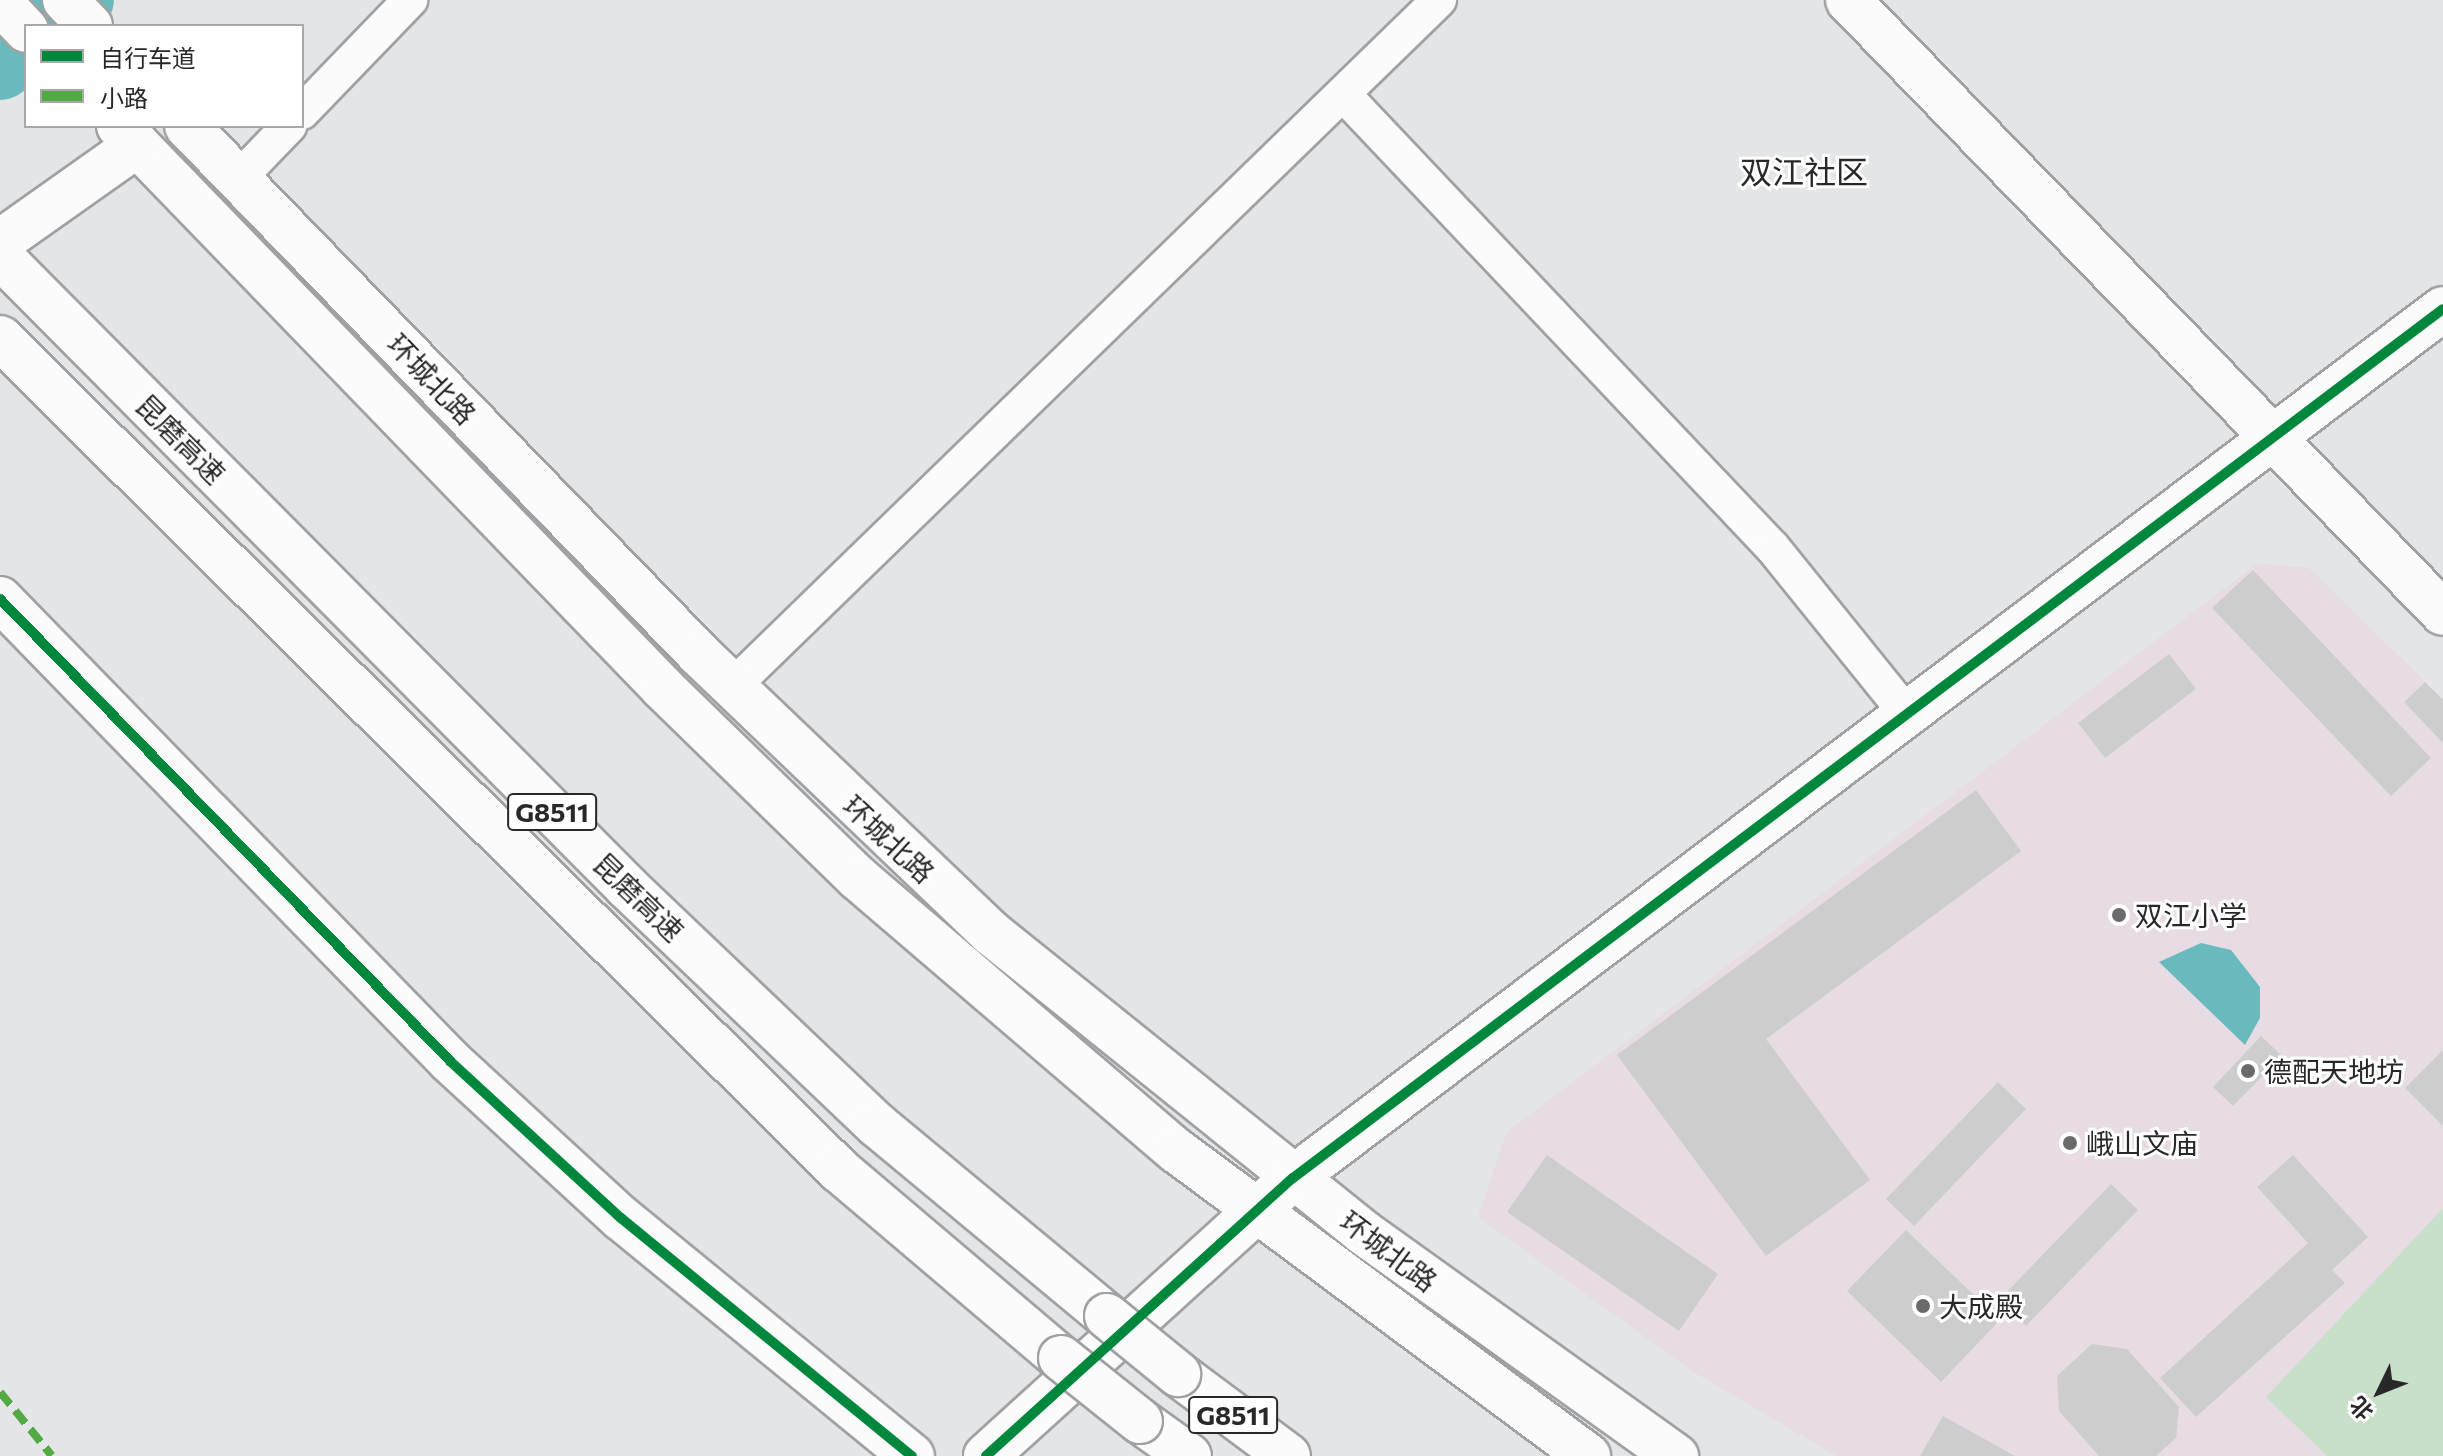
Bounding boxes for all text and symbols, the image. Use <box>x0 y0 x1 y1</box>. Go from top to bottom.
legend <box>24 24 304 128</box>
text: 自行车道 <box>100 43 196 72</box>
text: 小路 <box>100 83 148 112</box>
district label: 双江社区 <box>1740 152 1868 190</box>
street label: 环城北路 <box>381 327 483 431</box>
street label: 昆磨高速 <box>130 388 232 490</box>
street label: 环城北路 <box>837 789 941 889</box>
road number: G8511 <box>506 790 598 834</box>
street label: 昆磨高速 <box>587 846 691 948</box>
place label: 双江小学 <box>2135 898 2247 932</box>
marker: 双江小学 <box>2110 906 2128 924</box>
place label: 德配天地坊 <box>2264 1054 2404 1088</box>
marker: 德配天地坊 <box>2239 1062 2257 1080</box>
place label: 峨山文庙 <box>2086 1126 2198 1160</box>
marker: 峨山文庙 <box>2061 1134 2079 1152</box>
street label: 环城北路 <box>1334 1204 1444 1298</box>
place label: 大成殿 <box>1939 1289 2023 1323</box>
marker: 大成殿 <box>1914 1297 1932 1315</box>
north arrow <box>2339 1352 2419 1432</box>
text: 北 <box>2344 1391 2378 1426</box>
road number: G8511 <box>1187 1393 1279 1437</box>

